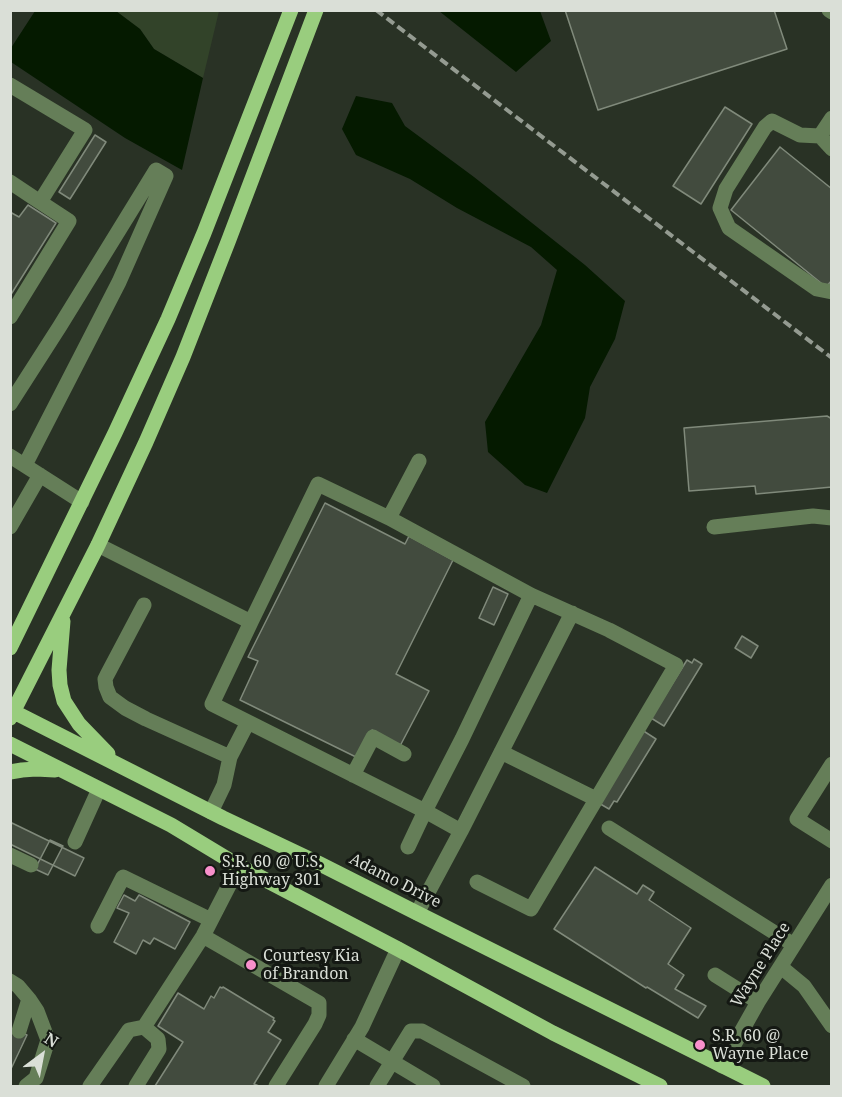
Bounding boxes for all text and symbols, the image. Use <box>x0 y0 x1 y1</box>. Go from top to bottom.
street label: Adamo Drive <box>346 850 444 912</box>
place label: S.R. 60 @ U.S. Highway 301 <box>222 852 322 890</box>
marker: S.R. 60 @ U.S. Highway 301 <box>203 864 217 878</box>
street label: Wayne Place <box>727 919 795 1011</box>
place label: Courtesy Kia of Brandon <box>263 946 360 984</box>
marker: Courtesy Kia of Brandon <box>244 958 258 972</box>
north arrow <box>12 1025 72 1085</box>
place label: S.R. 60 @ Wayne Place <box>712 1026 808 1064</box>
text: N <box>40 1027 63 1052</box>
marker: S.R. 60 @ Wayne Place <box>693 1038 707 1052</box>

